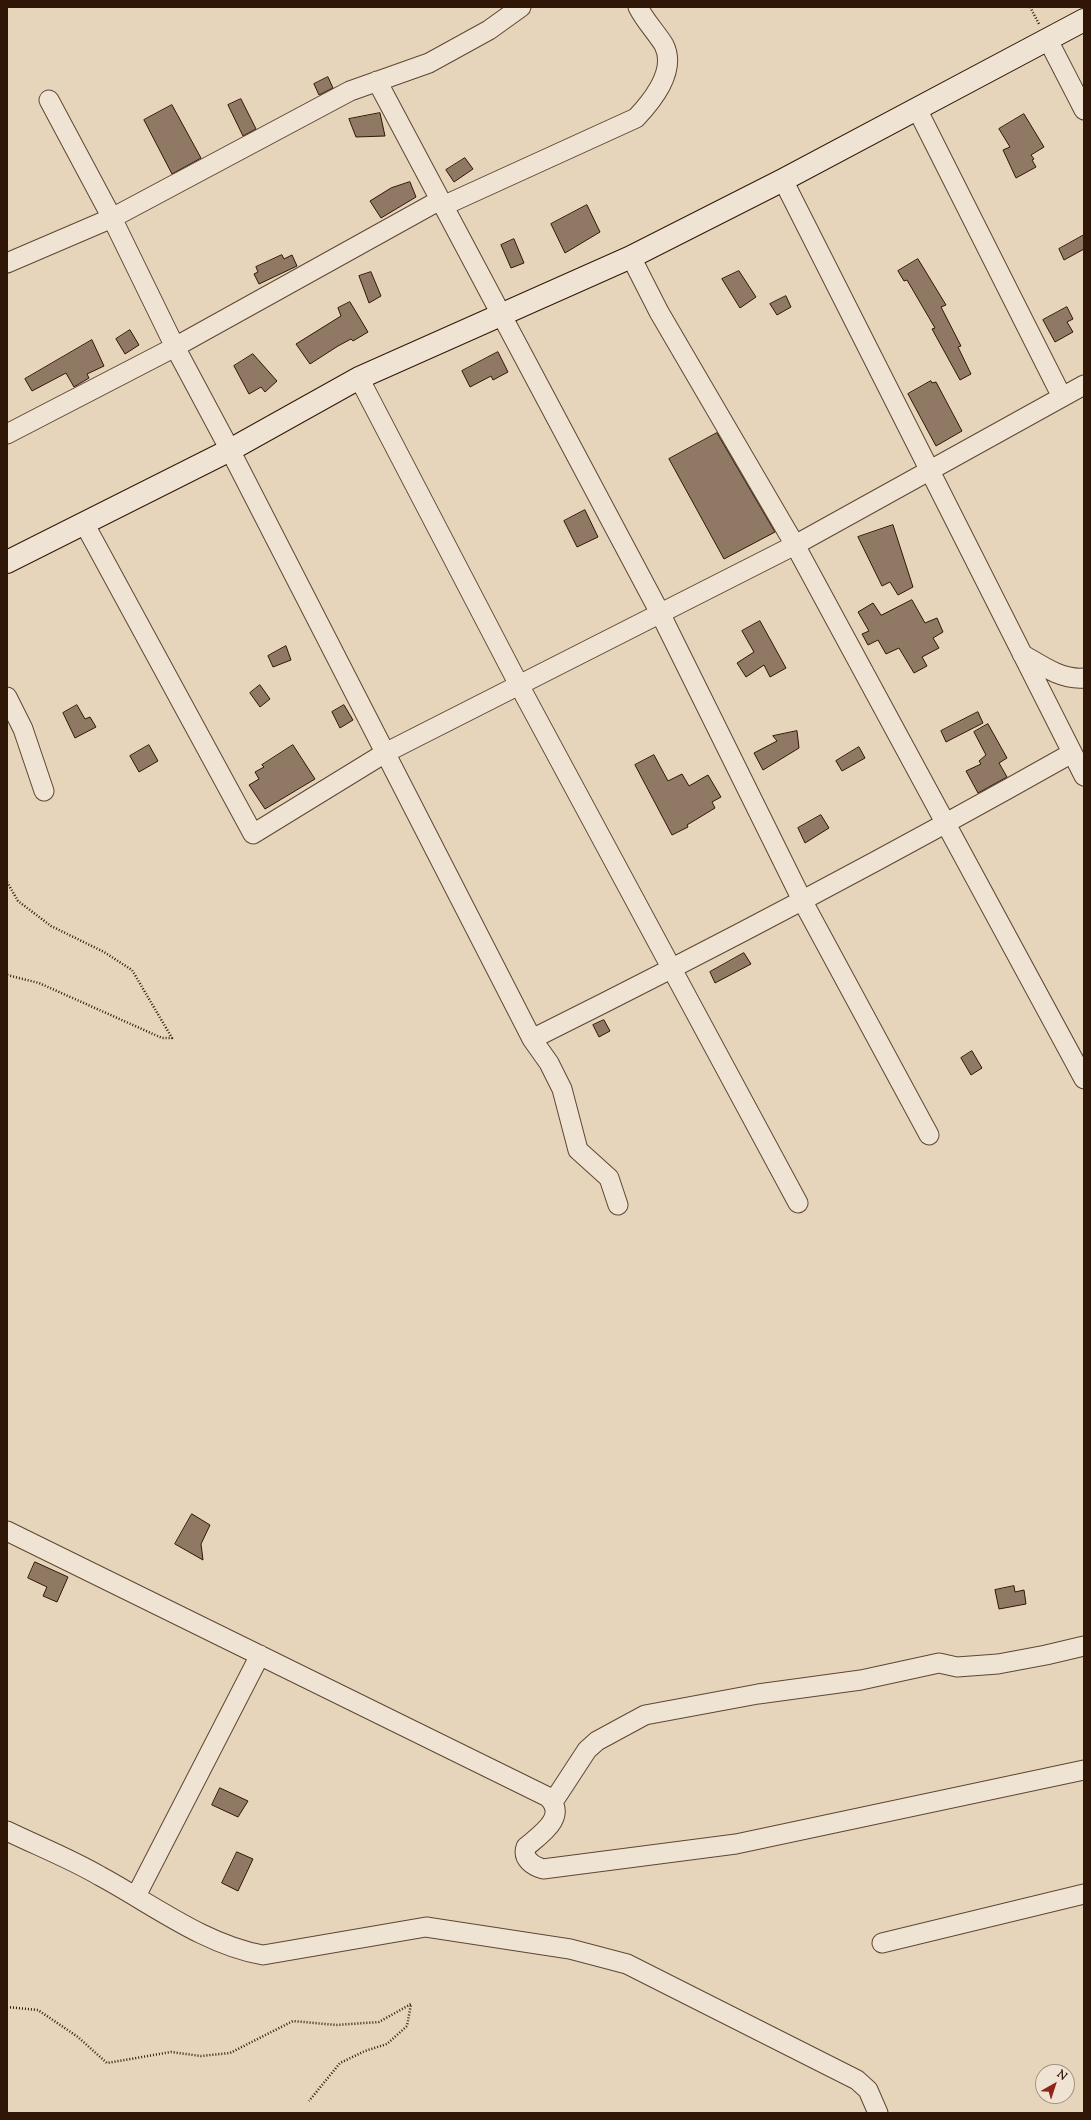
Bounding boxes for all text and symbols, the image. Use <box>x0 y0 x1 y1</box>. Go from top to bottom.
north arrow <box>1035 2064 1075 2104</box>
text: N <box>1053 2066 1070 2084</box>

